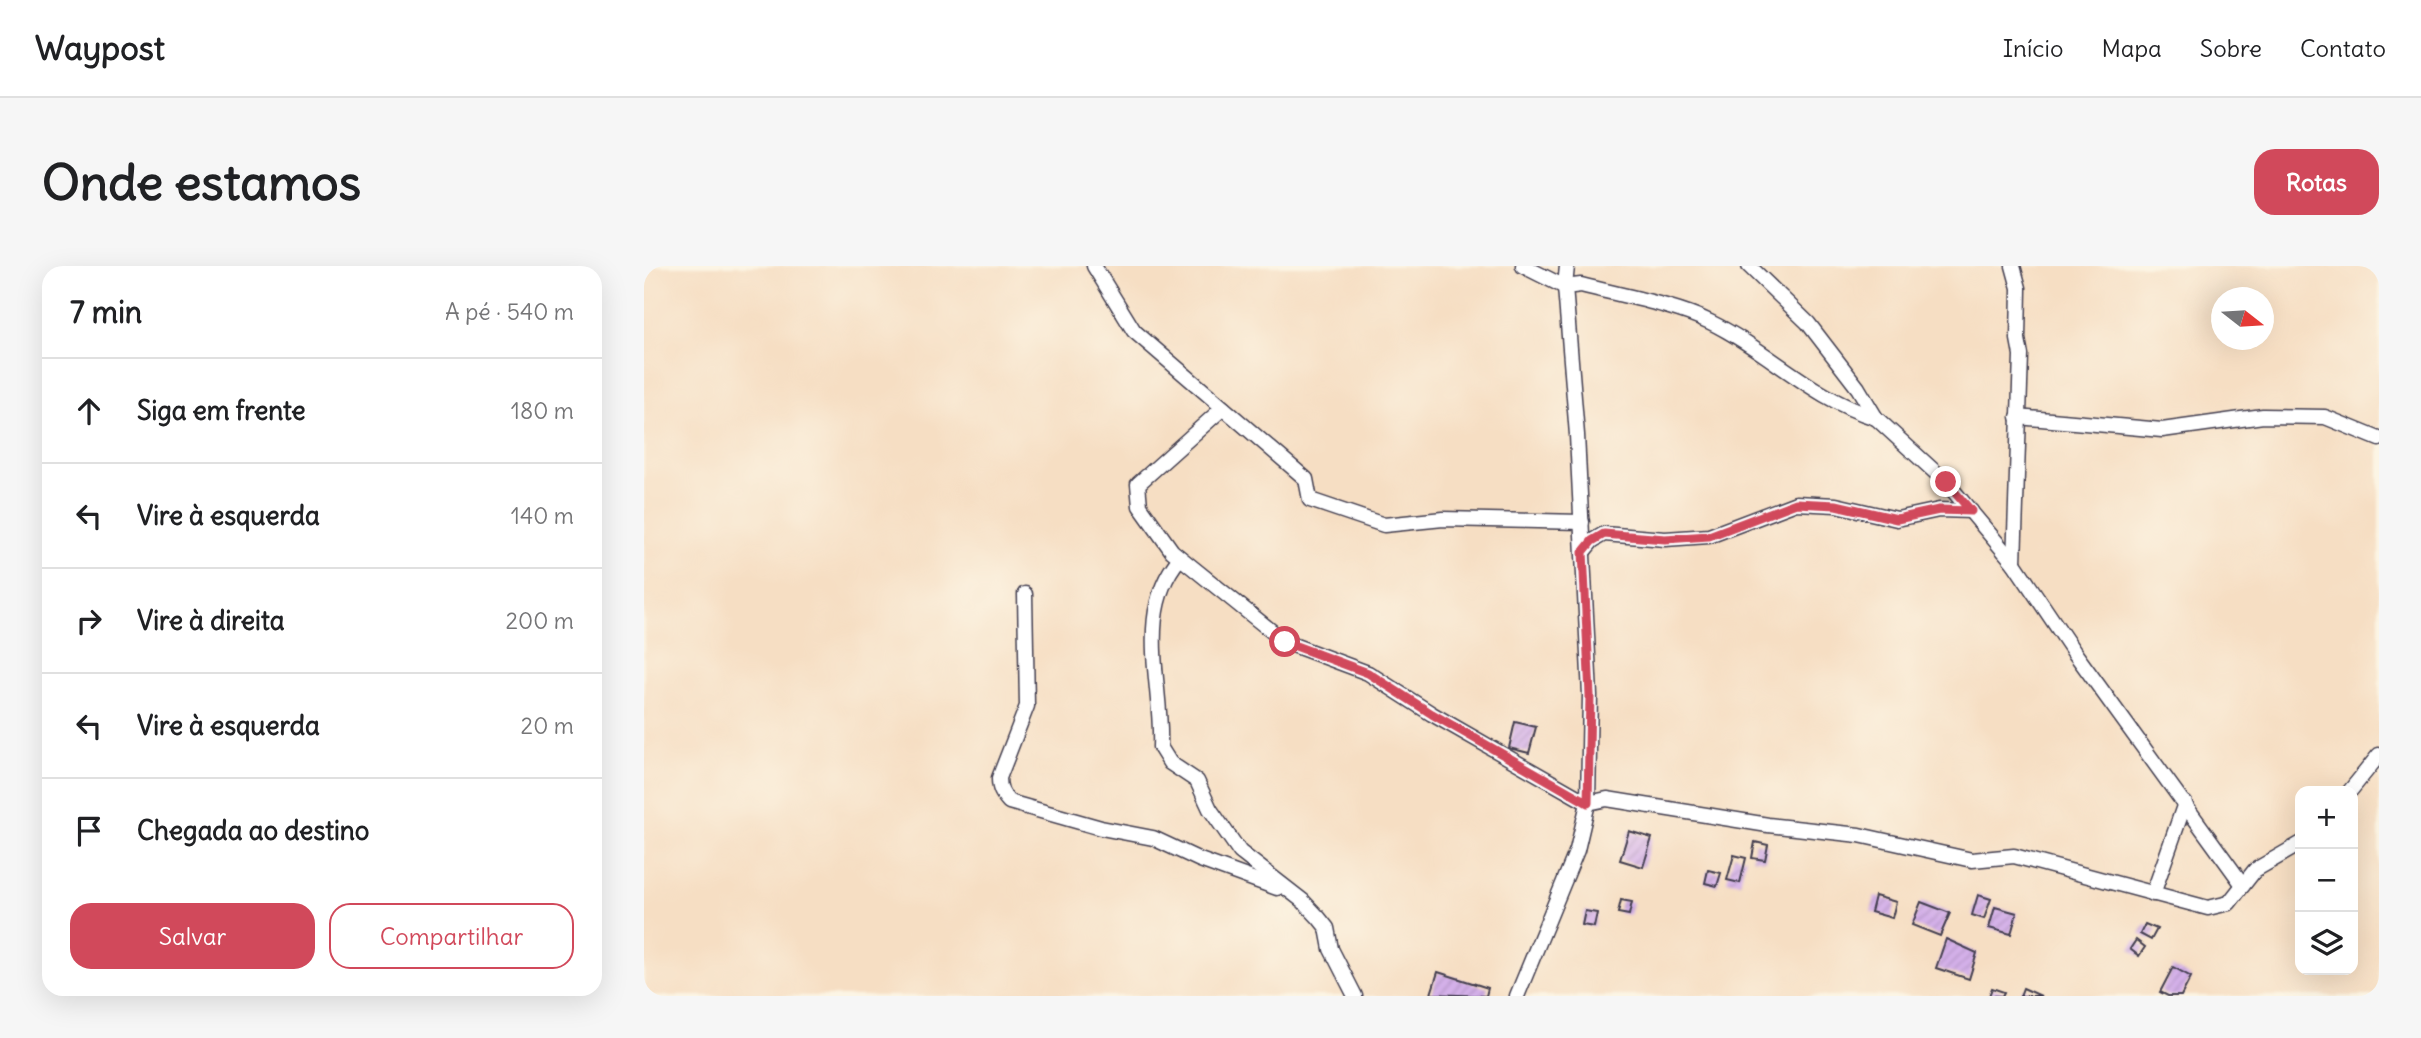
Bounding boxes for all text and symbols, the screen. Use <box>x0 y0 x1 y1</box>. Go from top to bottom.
text: Waypost <box>35 27 165 69</box>
text: Início <box>2003 33 2063 63</box>
text: Mapa <box>2101 33 2162 63</box>
text: Sobre <box>2200 33 2262 63</box>
text: Contato <box>2300 33 2386 63</box>
button: Rotas <box>2254 149 2379 215</box>
text: Onde estamos <box>42 152 361 213</box>
north arrow <box>2211 287 2274 350</box>
text: 7 min <box>70 293 142 331</box>
text: A pé · 540 m <box>445 297 574 326</box>
icon: ahead <box>70 392 108 430</box>
text: Siga em frente <box>137 394 305 427</box>
text: 180 m <box>511 396 574 425</box>
route end <box>1930 466 1961 497</box>
icon: left <box>70 497 108 535</box>
text: Vire à esquerda <box>137 499 320 532</box>
text: 140 m <box>511 501 574 530</box>
icon: right <box>70 602 108 640</box>
text: Vire à direita <box>137 604 285 637</box>
text: 200 m <box>505 606 574 635</box>
route start <box>1269 626 1300 657</box>
icon: left <box>70 707 108 745</box>
text: Vire à esquerda <box>137 709 320 742</box>
text: 20 m <box>521 711 574 740</box>
map controls <box>2295 786 2358 975</box>
button: + <box>2295 786 2358 849</box>
icon: arrive <box>70 812 108 850</box>
text: Chegada ao destino <box>137 814 369 847</box>
button: − <box>2295 849 2358 912</box>
button: Salvar <box>70 903 315 969</box>
button: Compartilhar <box>329 903 574 969</box>
button: layers <box>2295 912 2358 975</box>

